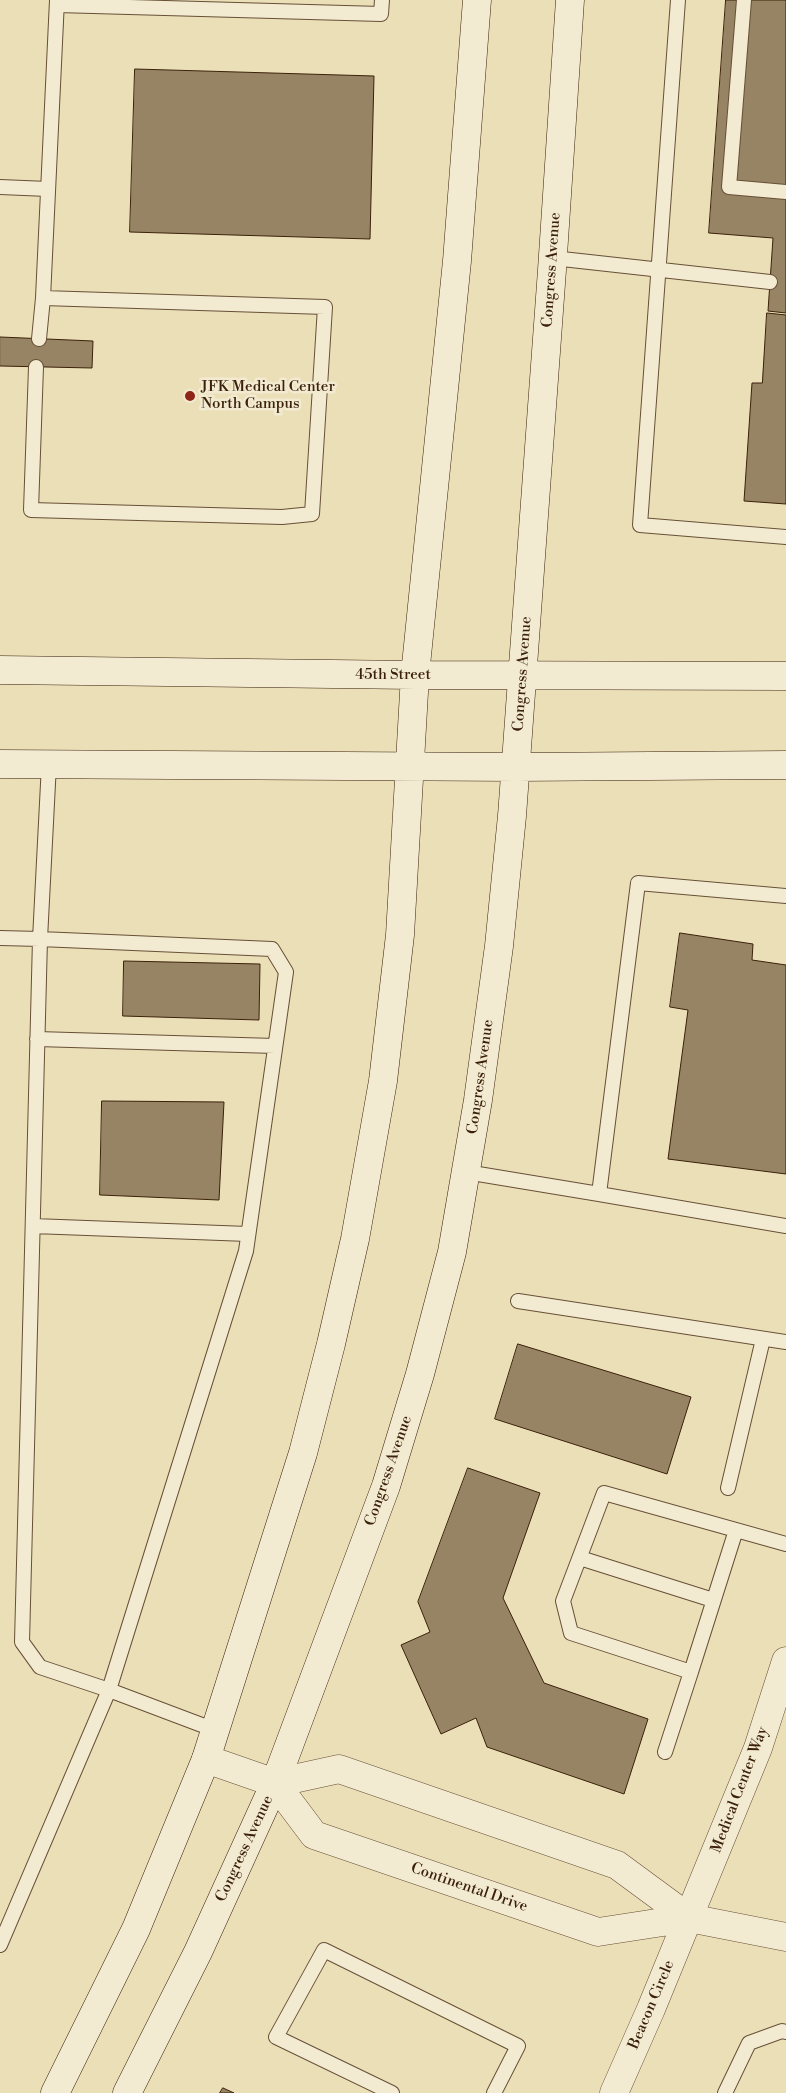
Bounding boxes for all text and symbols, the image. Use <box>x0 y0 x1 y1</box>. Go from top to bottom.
street label: Congress Avenue <box>539 212 565 328</box>
place label: JFK Medical Center North Campus <box>201 378 335 413</box>
marker: JFK Medical Center North Campus <box>183 389 197 403</box>
street label: Congress Avenue <box>510 616 536 732</box>
street label: 45th Street <box>355 666 431 684</box>
street label: Congress Avenue <box>464 1019 498 1135</box>
street label: Congress Avenue <box>362 1414 416 1528</box>
street label: Medical Center Way <box>708 1724 772 1856</box>
street label: Congress Avenue <box>212 1793 278 1905</box>
street label: Continental Drive <box>408 1860 530 1916</box>
street label: Beacon Circle <box>625 1958 679 2052</box>

